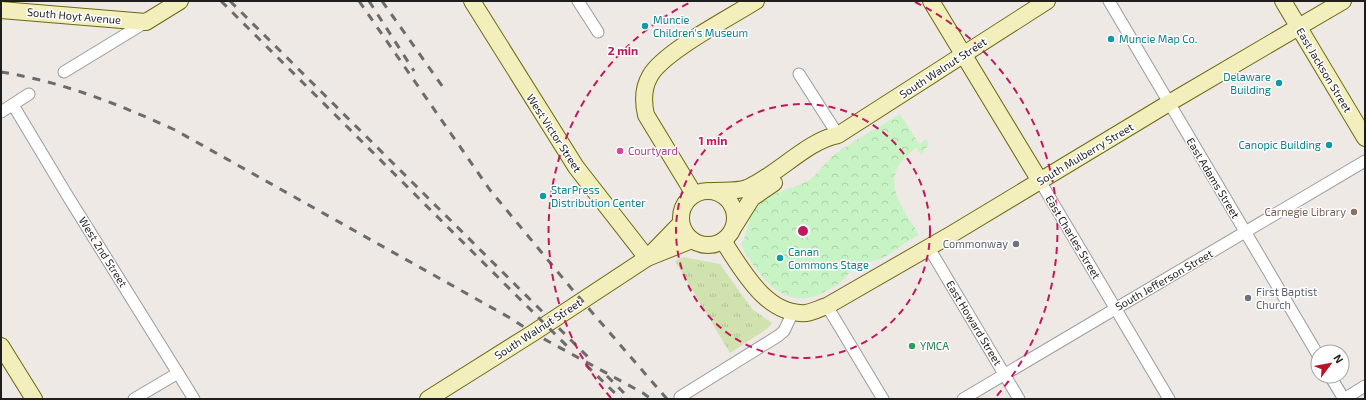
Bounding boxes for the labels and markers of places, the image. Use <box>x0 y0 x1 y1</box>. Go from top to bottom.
place label: Muncie Children's Museum <box>653 13 748 39</box>
marker: Muncie Children's Museum <box>640 21 650 31</box>
place label: Muncie Map Co. <box>1119 32 1197 45</box>
marker: Muncie Map Co. <box>1106 34 1116 44</box>
place label: Delaware Building <box>1223 70 1271 96</box>
marker: Delaware Building <box>1274 78 1284 88</box>
place label: Canopic Building <box>1238 138 1321 151</box>
marker: Canopic Building <box>1324 140 1334 150</box>
place label: Courtyard <box>628 144 678 157</box>
marker: Courtyard <box>615 146 625 156</box>
place label: StarPress Distribution Center <box>551 183 646 209</box>
marker: StarPress Distribution Center <box>538 191 548 201</box>
place label: Carnegie Library <box>1264 205 1346 218</box>
marker: Carnegie Library <box>1349 207 1359 217</box>
centre of rings <box>796 224 810 238</box>
place label: Commonway <box>943 237 1008 250</box>
marker: Commonway <box>1011 239 1021 249</box>
place label: Canan Commons Stage <box>788 245 869 271</box>
marker: Canan Commons Stage <box>775 253 785 263</box>
place label: First Baptist Church <box>1256 285 1317 311</box>
marker: First Baptist Church <box>1243 293 1253 303</box>
place label: YMCA <box>920 339 949 352</box>
marker: YMCA <box>907 341 917 351</box>

